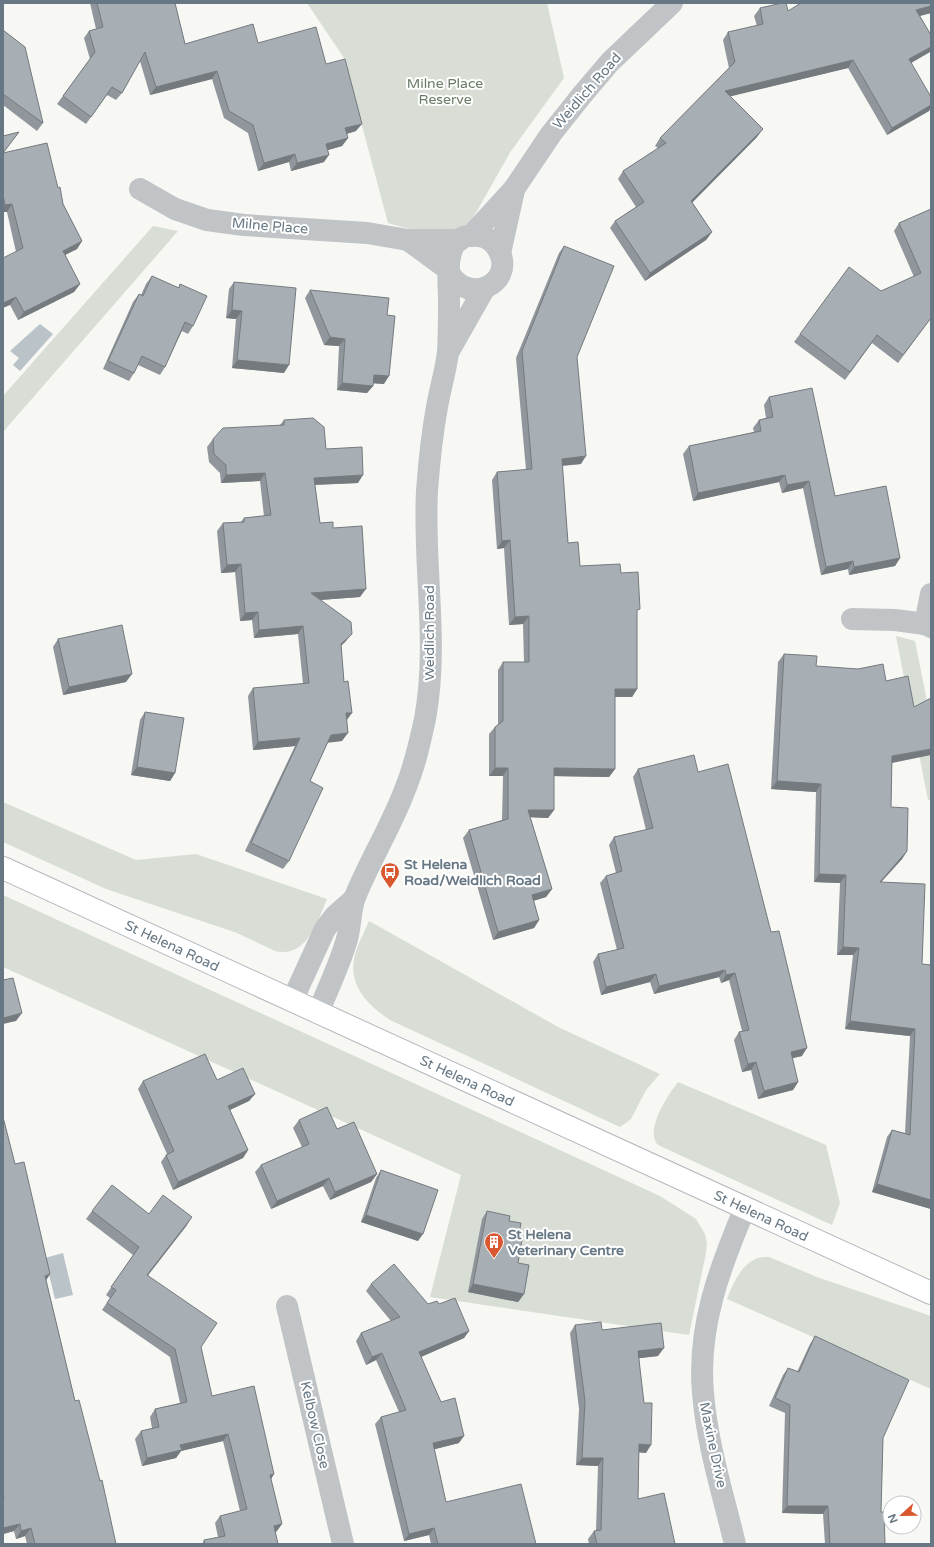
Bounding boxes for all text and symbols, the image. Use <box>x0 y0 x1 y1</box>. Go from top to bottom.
street label: Weidlich Road <box>549 49 625 133</box>
park label: Milne Place Reserve <box>407 75 483 108</box>
street label: Milne Place <box>231 214 309 238</box>
street label: Weidlich Road <box>421 585 438 681</box>
place label: St Helena Road/Weidlich Road <box>404 856 541 889</box>
bus stop icon: St Helena Road/Weidlich Road <box>379 861 401 889</box>
street label: St Helena Road <box>122 917 222 975</box>
street label: St Helena Road <box>417 1052 517 1110</box>
street label: St Helena Road <box>711 1187 811 1245</box>
place label: St Helena Veterinary Centre <box>508 1226 624 1259</box>
building icon: St Helena Veterinary Centre <box>483 1231 505 1259</box>
street label: Kelbow Close <box>297 1380 333 1470</box>
street label: Maxine Drive <box>696 1401 730 1489</box>
north arrow <box>882 1495 922 1535</box>
text: N <box>886 1512 901 1525</box>

